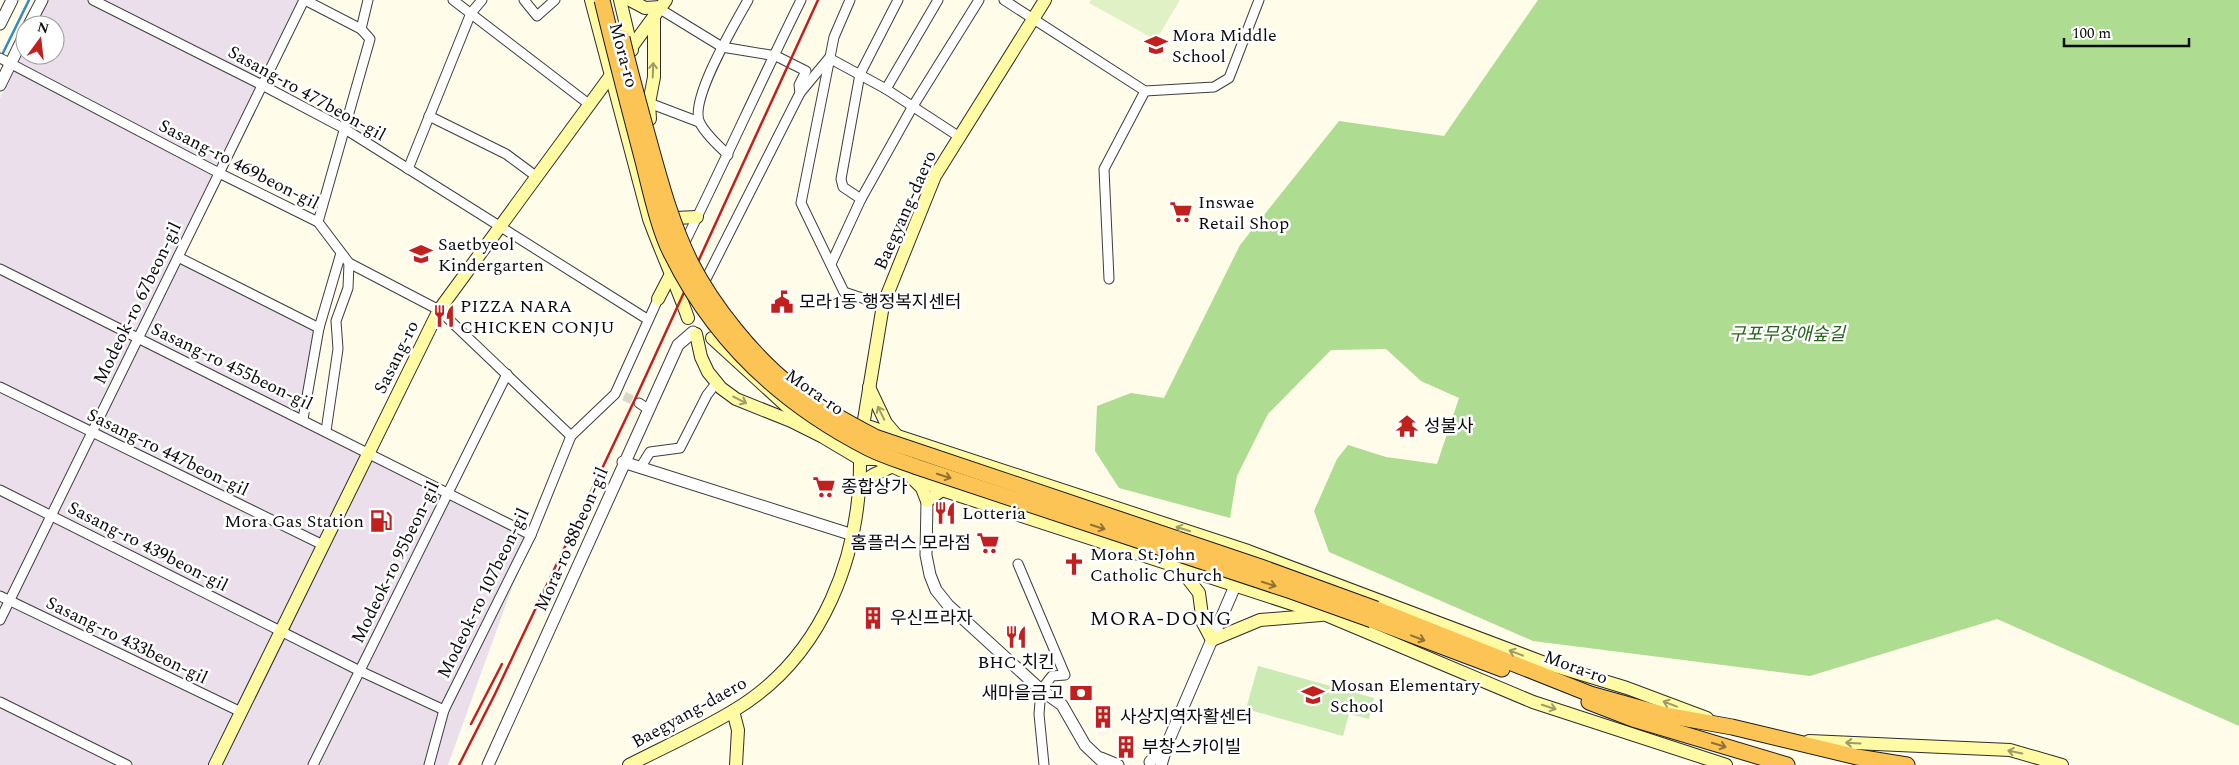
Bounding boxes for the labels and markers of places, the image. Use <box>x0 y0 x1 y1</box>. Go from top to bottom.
place label: Mora Middle School <box>1172 22 1277 70</box>
school or university icon: Mora Middle School <box>1143 32 1169 58</box>
place label: Inswae Retail Shop <box>1198 189 1289 237</box>
supermarket icon: Inswae Retail Shop <box>1168 199 1194 225</box>
place label: Saetbyeol Kindergarten <box>438 231 544 279</box>
school or university icon: Saetbyeol Kindergarten <box>408 241 434 267</box>
public building icon: 모라1동 행정복지센터 <box>769 289 795 315</box>
place label: 모라1동 행정복지센터 <box>799 289 962 316</box>
place label: PIZZA NARA CHICKEN CONJU <box>460 293 615 341</box>
restaurant icon: PIZZA NARA CHICKEN CONJU <box>431 303 457 329</box>
temple icon: 성불사 <box>1394 413 1420 439</box>
place label: 성불사 <box>1424 413 1474 440</box>
supermarket icon: 종합상가 <box>811 474 837 500</box>
place label: 종합상가 <box>841 474 908 501</box>
restaurant icon: Lotteria <box>932 500 958 526</box>
place label: Lotteria <box>962 500 1026 527</box>
place label: Mora Gas Station <box>224 508 364 535</box>
fuel station icon: Mora Gas Station <box>368 508 394 534</box>
place label: 홈플러스 모라점 <box>851 530 971 557</box>
supermarket icon: 홈플러스 모라점 <box>975 530 1001 556</box>
place label: Mora St.John Catholic Church <box>1090 541 1222 589</box>
church icon: Mora St.John Catholic Church <box>1061 551 1087 577</box>
building icon: 우신프라자 <box>860 605 886 631</box>
place label: 우신프라자 <box>890 605 973 632</box>
restaurant icon: BHC 치킨 <box>1003 624 1029 650</box>
place label: BHC 치킨 <box>977 649 1055 676</box>
place label: Mosan Elementary School <box>1330 672 1481 720</box>
place label: 새마을금고 <box>981 680 1064 707</box>
bank icon: 새마을금고 <box>1068 680 1094 706</box>
school or university icon: Mosan Elementary School <box>1300 682 1326 708</box>
building icon: 사상지역자활센터 <box>1090 704 1116 730</box>
place label: 사상지역자활센터 <box>1120 704 1252 731</box>
building icon: 부창스카이빌 <box>1113 734 1139 760</box>
place label: 부창스카이빌 <box>1142 734 1241 761</box>

